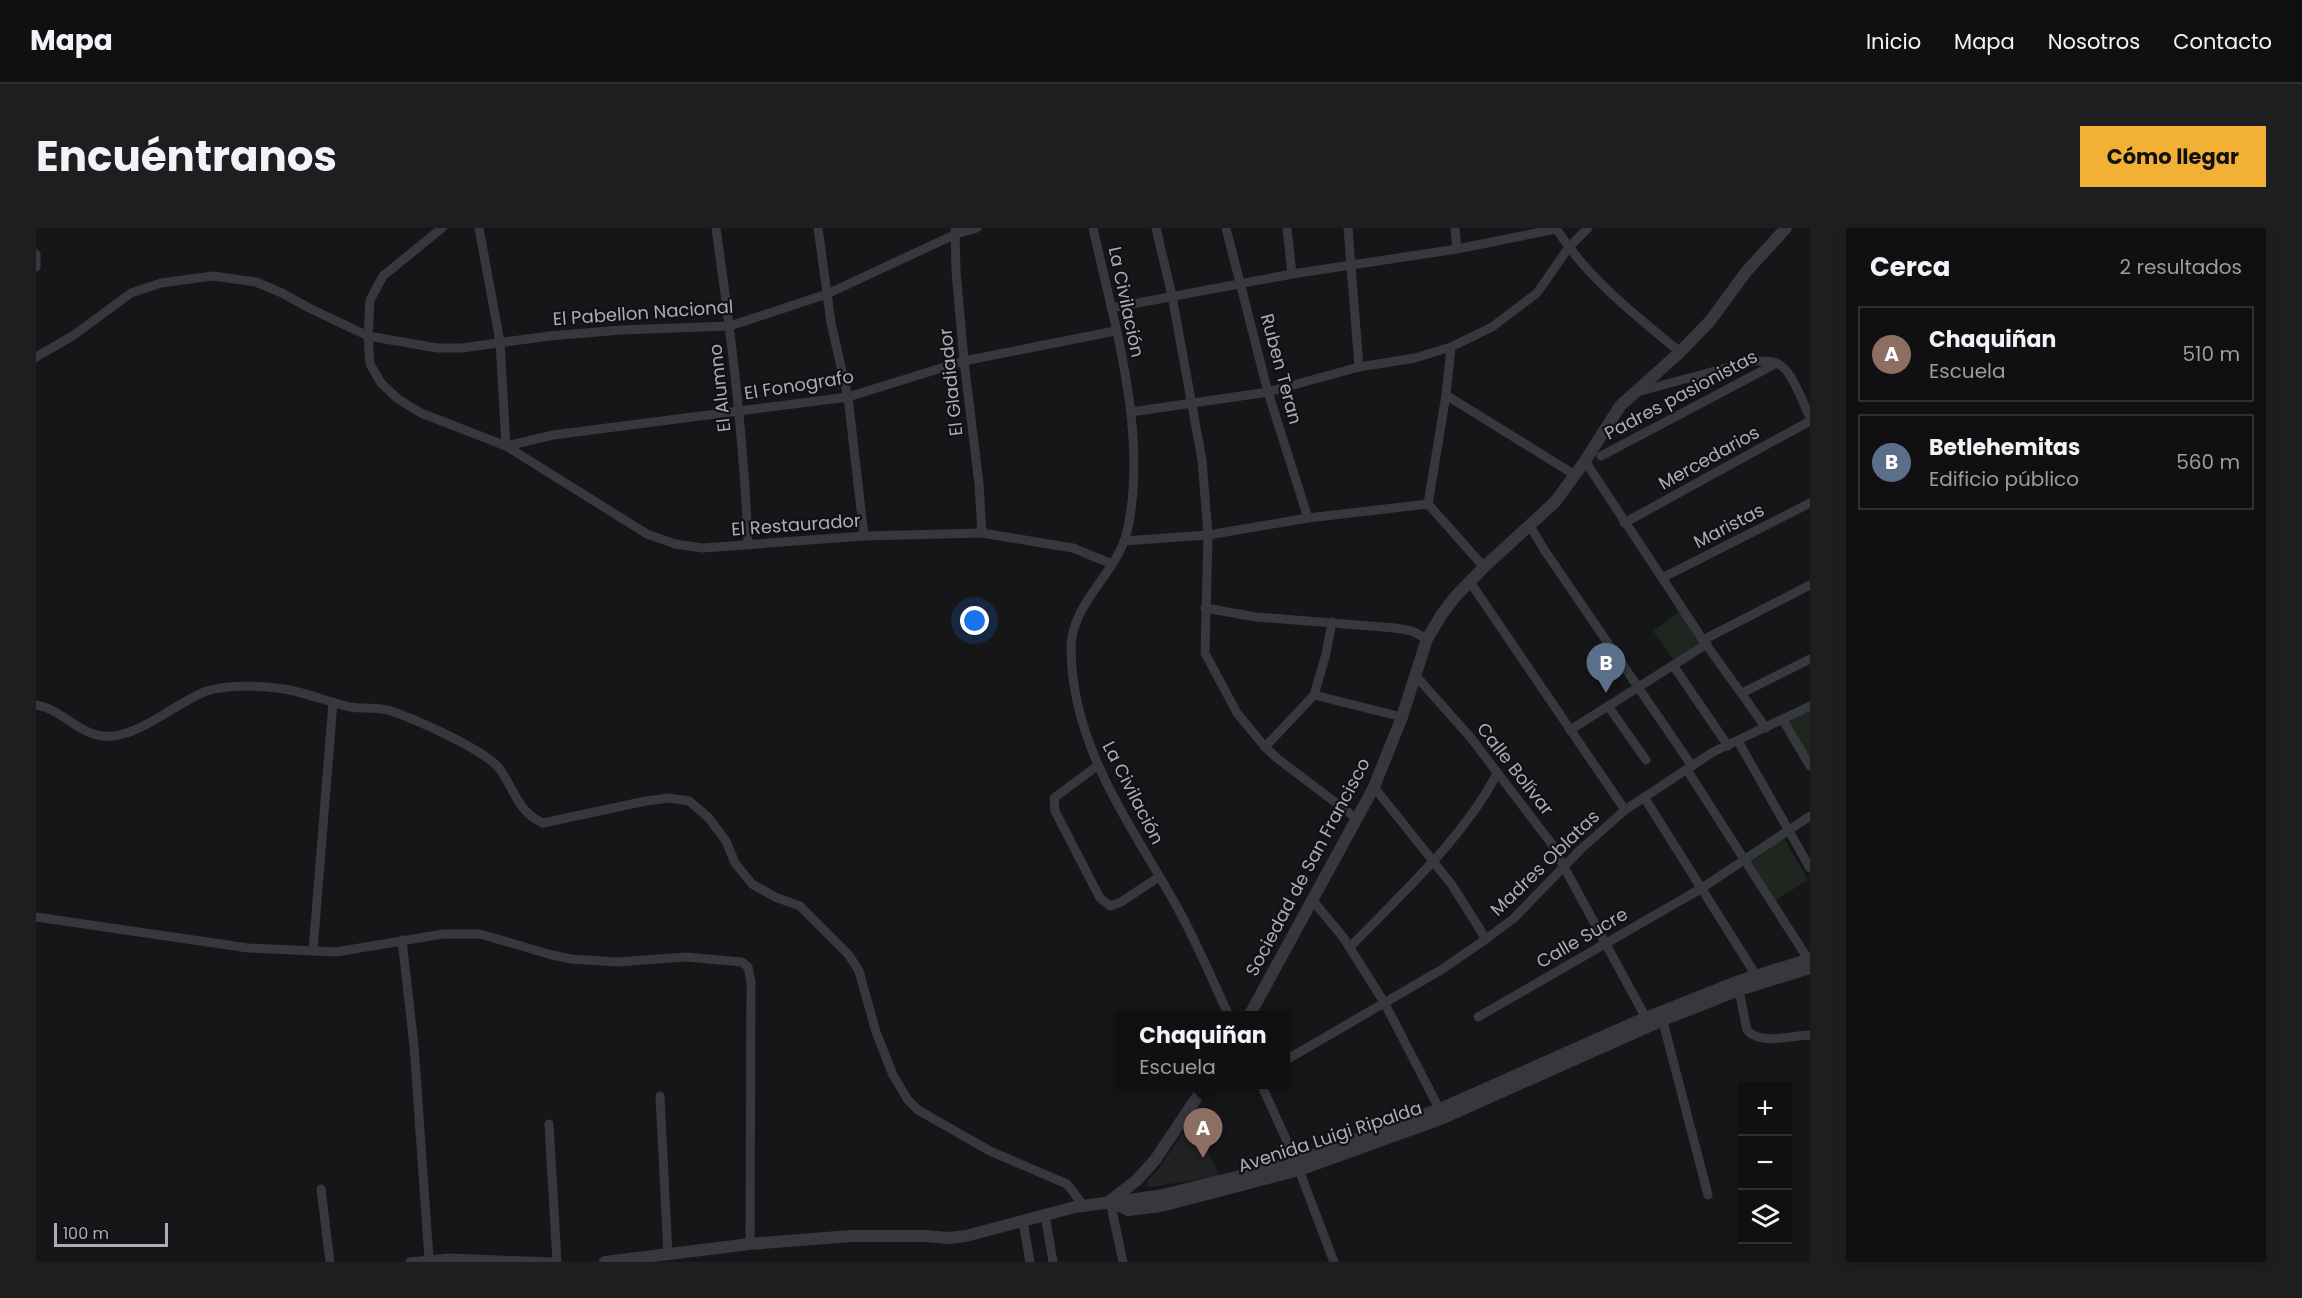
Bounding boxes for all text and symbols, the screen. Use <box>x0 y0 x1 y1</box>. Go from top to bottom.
text: Mapa <box>30 21 113 60</box>
text: Inicio <box>1866 27 1921 56</box>
text: Mapa <box>1954 27 2015 56</box>
text: Nosotros <box>2048 27 2140 56</box>
text: Contacto <box>2173 27 2272 56</box>
button: Cómo llegar <box>2080 126 2266 187</box>
text: Encuéntranos <box>36 127 337 186</box>
street label: La Civilación <box>1103 244 1150 360</box>
text: Cerca <box>1870 249 1950 285</box>
text: 2 resultados <box>2120 253 2242 281</box>
street label: El Pabellon Nacional <box>552 294 734 331</box>
street label: Ruben Teran <box>1255 311 1308 427</box>
text: Chaquiñan <box>1929 324 2056 355</box>
street label: El Gladiador <box>932 327 969 437</box>
text: A <box>1884 340 1899 368</box>
text: 510 m <box>2183 340 2240 368</box>
street label: El Alumno <box>702 343 737 433</box>
street label: Padres pasionistas <box>1600 344 1762 445</box>
text: Escuela <box>1929 357 2005 385</box>
street label: El Fonografo <box>742 364 855 406</box>
street label: Mercedarios <box>1654 420 1764 496</box>
text: Betlehemitas <box>1929 432 2080 463</box>
text: B <box>1885 448 1898 476</box>
text: 560 m <box>2176 448 2240 476</box>
text: Edificio público <box>1929 465 2079 493</box>
street label: Maristas <box>1689 497 1768 554</box>
street label: El Restaurador <box>731 507 862 541</box>
your location <box>960 606 989 635</box>
pin: B <box>1586 644 1626 693</box>
street label: Calle Bolívar <box>1471 717 1560 820</box>
street label: La Civilación <box>1097 737 1170 849</box>
street label: Sociedad de San Francisco <box>1239 753 1376 980</box>
street label: Madres Oblatas <box>1485 804 1605 921</box>
street label: Calle Sucre <box>1531 901 1632 974</box>
popup <box>1116 1011 1290 1089</box>
text: Chaquiñan <box>1139 1020 1267 1051</box>
text: Escuela <box>1139 1053 1216 1081</box>
map controls <box>1738 1082 1792 1244</box>
button: + <box>1738 1082 1792 1136</box>
street label: Avenida Luigi Ripalda <box>1235 1095 1425 1178</box>
pin: A <box>1184 1108 1222 1158</box>
button: − <box>1738 1136 1792 1190</box>
button: layers <box>1738 1190 1792 1244</box>
scale bar <box>54 1220 168 1248</box>
text: 100 m <box>63 1222 109 1245</box>

